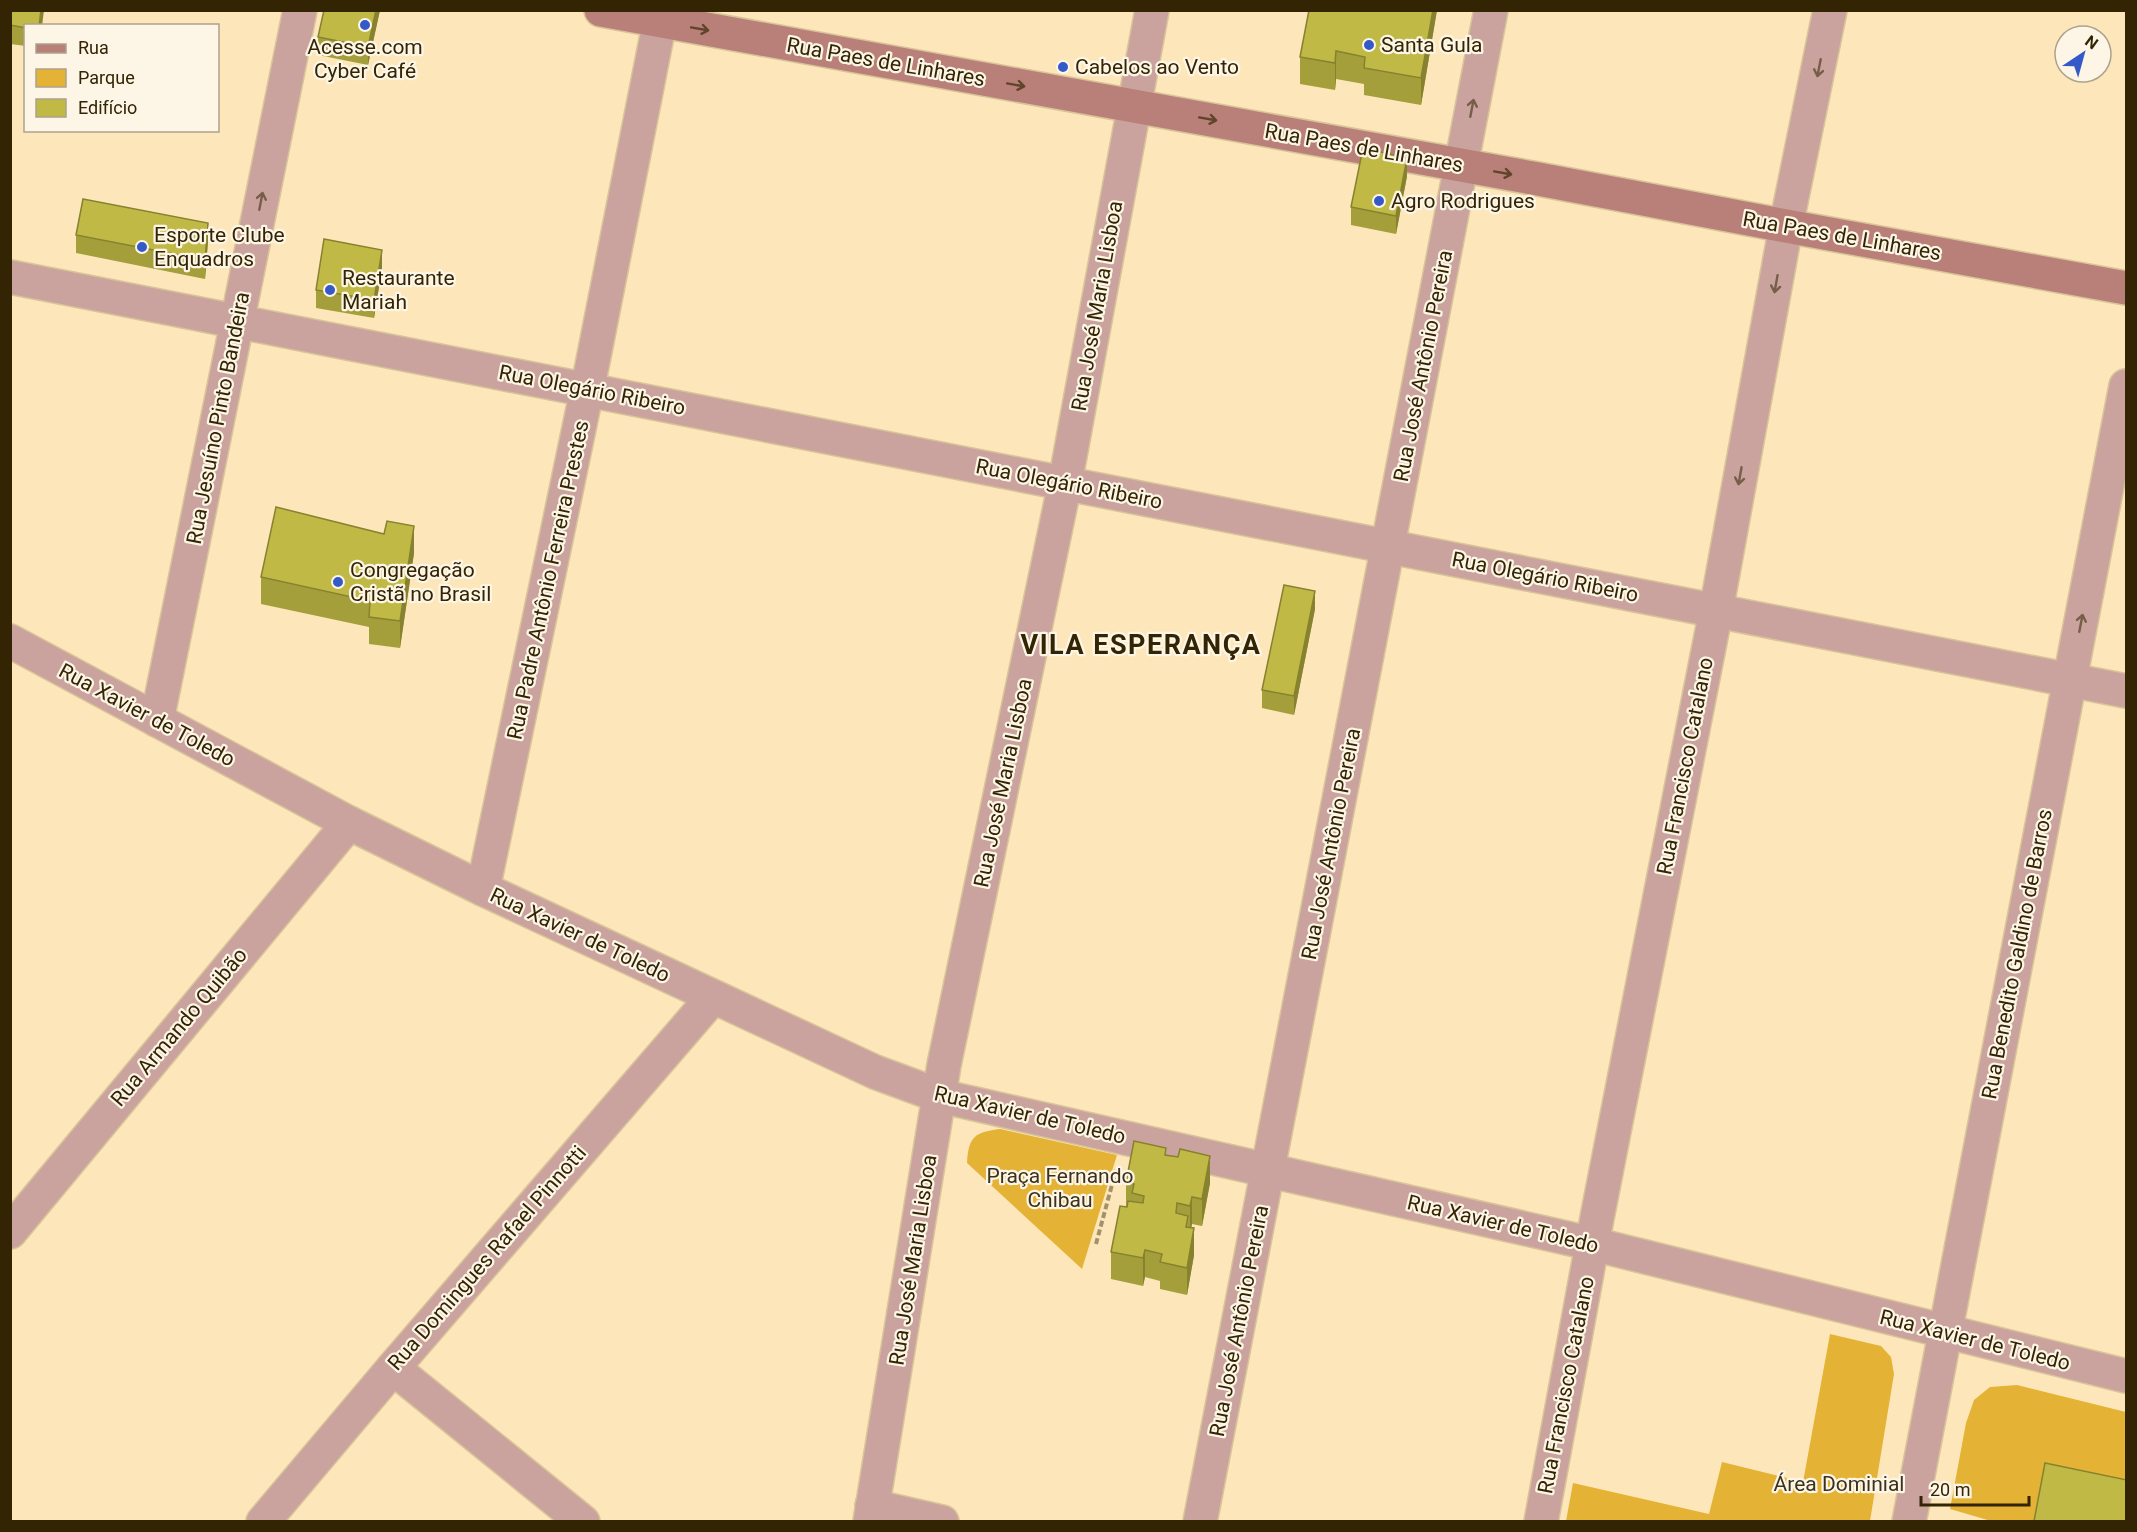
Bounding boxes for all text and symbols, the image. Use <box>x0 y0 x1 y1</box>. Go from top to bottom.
marker: Acesse.com Cyber Café <box>358 18 372 32</box>
legend <box>24 24 219 132</box>
one-way arrow <box>690 24 709 35</box>
north arrow <box>2053 24 2113 84</box>
text: N <box>2081 31 2102 53</box>
street label: Rua Paes de Linhares <box>785 33 987 91</box>
place label: Santa Gula <box>1381 33 1482 57</box>
place label: Acesse.com Cyber Café <box>307 35 423 83</box>
text: Rua <box>78 37 109 58</box>
marker: Santa Gula <box>1362 38 1376 52</box>
place label: Cabelos ao Vento <box>1075 55 1239 79</box>
one-way arrow <box>1813 58 1824 77</box>
marker: Cabelos ao Vento <box>1056 60 1070 74</box>
text: Parque <box>78 67 135 88</box>
one-way arrow <box>1006 80 1025 91</box>
text: Edifício <box>78 97 137 118</box>
one-way arrow <box>1467 99 1478 119</box>
one-way arrow <box>1198 114 1217 125</box>
street label: Rua Paes de Linhares <box>1263 119 1465 177</box>
one-way arrow <box>1493 168 1513 179</box>
place label: Agro Rodrigues <box>1391 189 1535 213</box>
one-way arrow <box>256 192 267 212</box>
marker: Agro Rodrigues <box>1372 194 1386 208</box>
street label: Rua José Maria Lisboa <box>1067 199 1127 413</box>
street label: Rua Paes de Linhares <box>1741 207 1943 265</box>
place label: Esporte Clube Enquadros <box>154 223 285 271</box>
marker: Esporte Clube Enquadros <box>135 240 149 254</box>
street label: Rua José Antônio Pereira <box>1389 248 1457 484</box>
place label: Restaurante Mariah <box>342 266 455 314</box>
one-way arrow <box>1770 274 1781 293</box>
marker: Restaurante Mariah <box>323 283 337 297</box>
street label: Rua Jesuíno Pinto Bandeira <box>182 290 254 546</box>
street label: Rua Olegário Ribeiro <box>497 360 687 420</box>
street label: Rua Padre Antônio Ferreira Prestes <box>502 418 594 742</box>
street label: Rua Olegário Ribeiro <box>974 454 1164 514</box>
one-way arrow <box>1734 465 1745 485</box>
street label: Rua Olegário Ribeiro <box>1450 547 1640 607</box>
place label: Congregação Cristã no Brasil <box>350 558 491 606</box>
marker: Congregação Cristã no Brasil <box>331 575 345 589</box>
one-way arrow <box>2076 613 2087 633</box>
district label: VILA ESPERANÇA <box>1021 629 1261 661</box>
street label: Rua Francisco Catalano <box>1652 655 1718 877</box>
street label: Rua Xavier de Toledo <box>55 658 239 772</box>
street label: Rua José Maria Lisboa <box>969 676 1037 890</box>
street label: Rua José Antônio Pereira <box>1297 726 1365 962</box>
street label: Rua Benedito Galdino de Barros <box>1977 807 2057 1101</box>
street label: Rua Xavier de Toledo <box>486 883 674 987</box>
street label: Rua Armando Quibão <box>106 943 252 1111</box>
street label: Rua Xavier de Toledo <box>932 1081 1128 1149</box>
street label: Rua Domingues Rafael Pinnotti <box>383 1141 591 1375</box>
street label: Rua José Maria Lisboa <box>884 1153 942 1367</box>
park label: Praça Fernando Chibau <box>986 1164 1134 1212</box>
street label: Rua Xavier de Toledo <box>1405 1190 1601 1258</box>
street label: Rua José Antônio Pereira <box>1205 1203 1273 1439</box>
street label: Rua Francisco Catalano <box>1533 1274 1599 1496</box>
street label: Rua Xavier de Toledo <box>1877 1305 2073 1375</box>
scale bar <box>1921 1469 2029 1507</box>
park label: Área Dominial <box>1774 1472 1904 1496</box>
text: 20 m <box>1930 1479 1970 1500</box>

